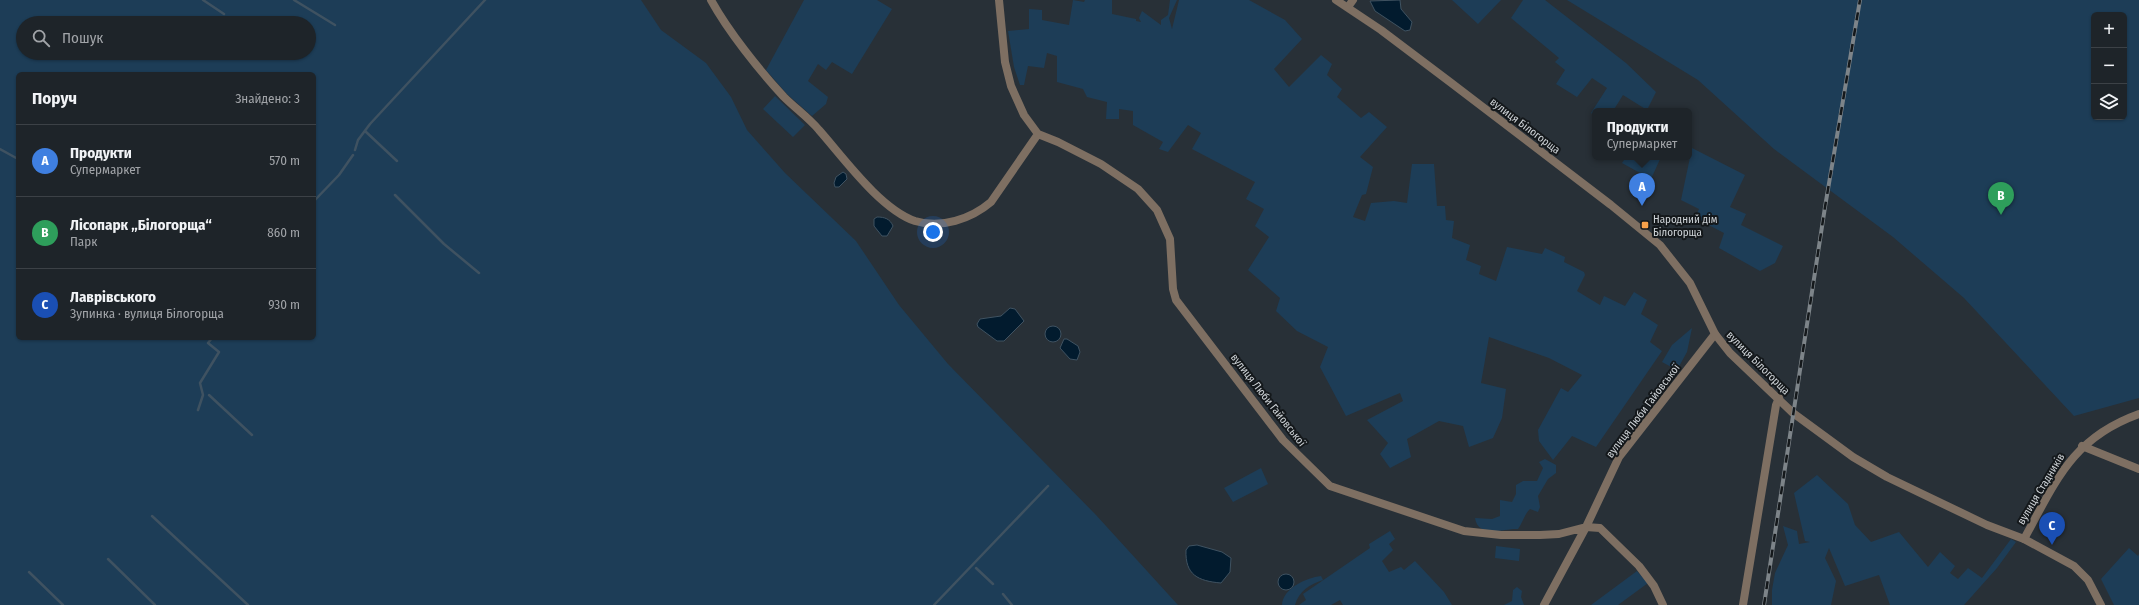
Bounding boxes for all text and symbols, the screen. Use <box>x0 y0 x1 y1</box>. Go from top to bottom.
map controls <box>2091 12 2127 120</box>
button: + <box>2091 12 2127 48</box>
search box <box>16 16 316 60</box>
icon: search <box>30 27 52 49</box>
text: Пошук <box>62 29 103 47</box>
button: − <box>2091 48 2127 84</box>
button: layers <box>2091 84 2127 120</box>
text: Поруч <box>32 88 77 109</box>
text: Знайдено: 3 <box>235 91 300 106</box>
street label: вулиця Білогорща <box>1487 95 1563 157</box>
popup <box>1592 108 1692 160</box>
text: Продукти <box>1607 118 1668 136</box>
text: Супермаркет <box>1607 136 1677 151</box>
text: Продукти <box>70 144 132 162</box>
text: A <box>41 153 49 168</box>
text: 570 m <box>269 153 300 168</box>
text: Супермаркет <box>70 162 141 177</box>
pin: A <box>1629 173 1655 206</box>
pin: B <box>1988 182 2014 215</box>
place label: Народний дім Білогорща <box>1653 213 1718 239</box>
text: Лісопарк „Білогорща“ <box>70 216 212 234</box>
marker: Народний дім Білогорща <box>1640 220 1650 230</box>
your location <box>923 222 943 242</box>
text: B <box>41 225 49 240</box>
text: 860 m <box>267 225 300 240</box>
text: Парк <box>70 234 97 249</box>
text: Лаврівського <box>70 288 156 306</box>
text: C <box>42 297 48 312</box>
text: 930 m <box>268 297 300 312</box>
text: Зупинка · вулиця Білогорща <box>70 306 224 321</box>
street label: вулиця Білогорща <box>1724 329 1792 397</box>
street label: вулиця Люби Гайовської <box>1228 351 1308 449</box>
street label: вулиця Люби Гайовської <box>1604 361 1683 460</box>
street label: вулиця Стадників <box>2015 451 2067 527</box>
pin: C <box>2039 512 2065 545</box>

